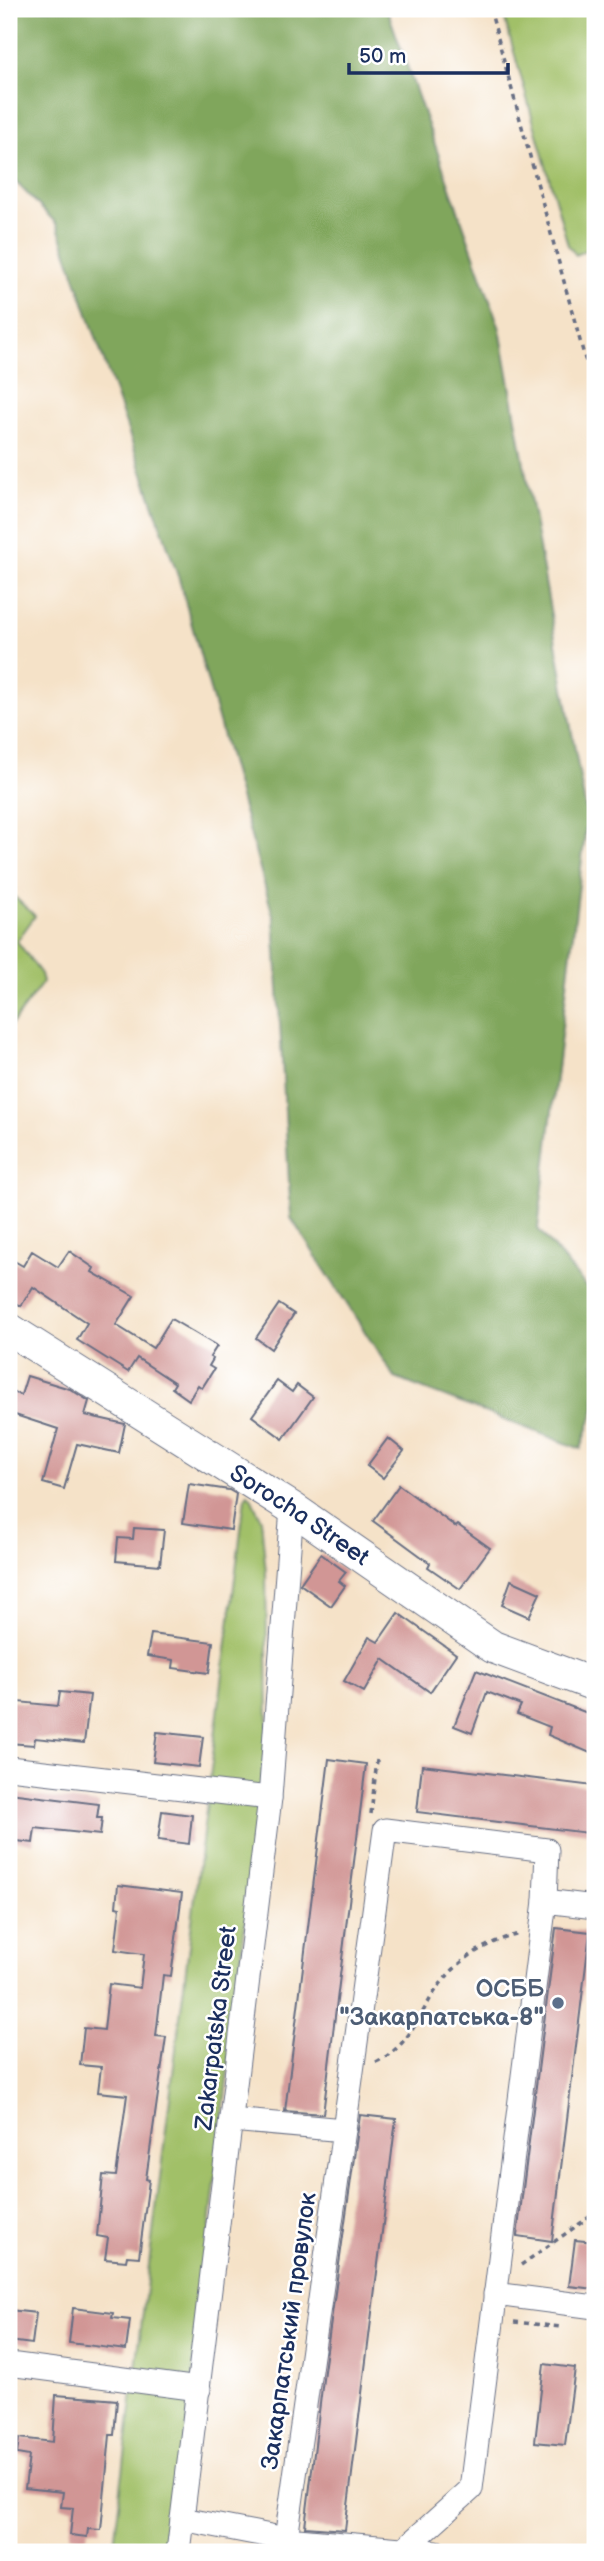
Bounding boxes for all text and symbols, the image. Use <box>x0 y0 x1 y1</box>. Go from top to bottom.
scale bar <box>349 32 508 76</box>
text: 50 m <box>359 44 406 69</box>
street label: Sorocha Street <box>225 1458 376 1572</box>
street label: Zakarpatska Street <box>189 1924 243 2133</box>
place label: ОСББ "Закарпатська-8" <box>339 1975 545 2032</box>
marker: ОСББ "Закарпатська-8" <box>550 1995 566 2011</box>
street label: Закарпатський провулок <box>255 2190 323 2471</box>

